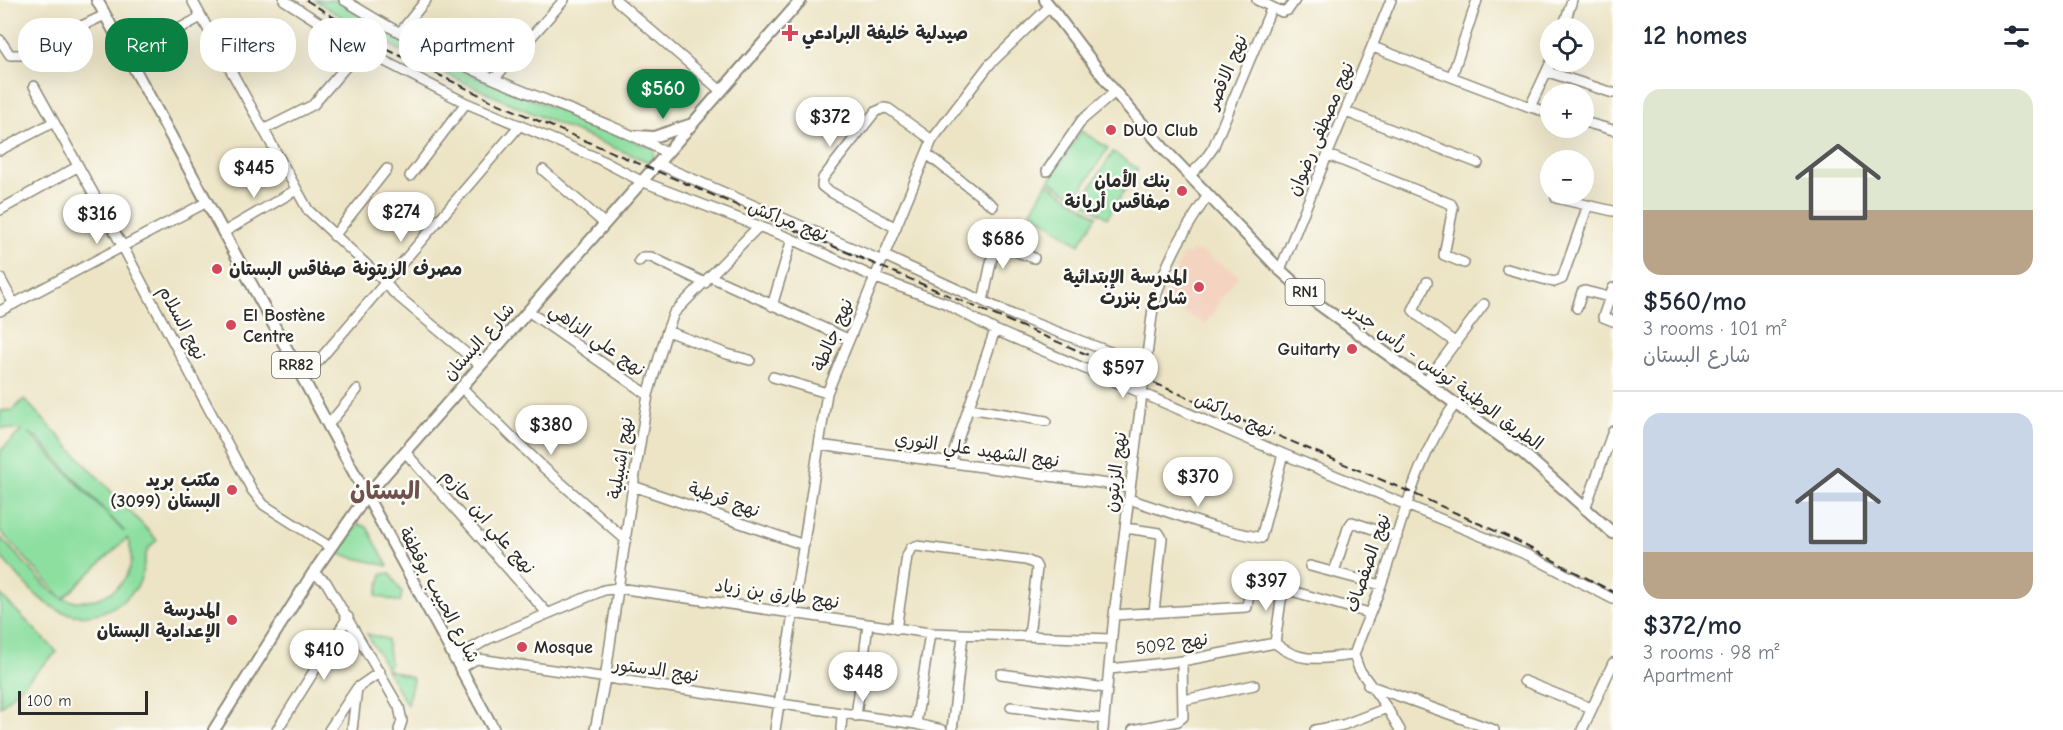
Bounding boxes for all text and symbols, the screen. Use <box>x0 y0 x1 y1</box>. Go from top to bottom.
chip: Buy <box>18 18 93 72</box>
chip: Rent <box>105 18 188 72</box>
chip: Filters <box>200 18 296 72</box>
chip: New <box>308 18 387 72</box>
chip: Apartment <box>399 18 535 72</box>
map controls <box>1540 18 1594 204</box>
button: locate <box>1540 18 1594 72</box>
icon: filters <box>2000 20 2033 53</box>
text: 12 homes <box>1643 21 1747 51</box>
place label: صيدلية خليفة البرادعي <box>802 23 968 49</box>
marker: صيدلية خليفة البرادعي <box>783 26 797 40</box>
street label: نهج الاقصر <box>1201 32 1253 114</box>
street label: نهج مصطفى رضوان <box>1283 59 1360 200</box>
pin: $560 <box>627 69 699 120</box>
text: $560 <box>641 77 685 100</box>
button: + <box>1540 84 1594 138</box>
pin: $372 <box>794 97 866 148</box>
text: $372 <box>810 105 850 128</box>
place label: DUO Club <box>1123 120 1198 141</box>
marker: DUO Club <box>1104 123 1118 137</box>
icon: home <box>1784 128 1892 236</box>
pin: $445 <box>218 148 290 199</box>
button: − <box>1540 150 1594 204</box>
text: $445 <box>233 156 275 179</box>
place label: بنك الأمان صفاقس أريانة <box>1064 169 1170 213</box>
marker: بنك الأمان صفاقس أريانة <box>1175 184 1189 198</box>
pin: $274 <box>365 192 437 243</box>
pin: $316 <box>61 194 133 245</box>
street label: نهج مراكش <box>745 196 831 247</box>
text: $274 <box>382 200 420 223</box>
text: $316 <box>77 202 117 225</box>
pin: $686 <box>967 219 1039 270</box>
text: $686 <box>981 227 1025 250</box>
place label: مصرف الزيتونة صفاقس البستان <box>229 259 462 281</box>
marker: مصرف الزيتونة صفاقس البستان <box>210 262 224 276</box>
place label: المدرسة الإبتدائية شارع بنزرت <box>1063 267 1187 310</box>
road number: RN1 <box>1286 279 1324 305</box>
marker: المدرسة الإبتدائية شارع بنزرت <box>1192 280 1206 294</box>
street label: نهج السلام <box>151 282 210 365</box>
text: $560/mo <box>1643 287 1746 317</box>
street label: نهج جالطة <box>808 296 859 375</box>
street label: الطريق الوطنية تونس - رأس جدير <box>1340 296 1547 455</box>
street label: شارع البستان <box>439 299 520 386</box>
street label: نهج علي الزاهي <box>542 299 649 385</box>
place label: El Bostène Centre <box>243 305 325 347</box>
text: 3 rooms · 101 m² <box>1643 317 1787 340</box>
marker: El Bostène Centre <box>224 318 238 332</box>
place label: Guitarty <box>1278 339 1341 360</box>
marker: Guitarty <box>1345 342 1359 356</box>
text: شارع البستان <box>1643 344 1750 367</box>
pin: $597 <box>1087 348 1159 399</box>
road number: RR82 <box>272 352 320 378</box>
text: $597 <box>1102 356 1144 379</box>
street label: نهج مراكش <box>1191 388 1277 443</box>
pin: $380 <box>515 405 587 456</box>
text: $380 <box>529 413 573 436</box>
street label: نهج إشبيلية <box>604 416 639 501</box>
street label: نهج الشهيد علي النوري <box>893 428 1061 477</box>
street label: نهج الزيتون <box>1101 430 1132 514</box>
icon: home <box>1784 452 1892 560</box>
pin: $370 <box>1162 457 1234 508</box>
street label: نهج علي ابن حازم <box>433 465 539 582</box>
text: $370 <box>1177 465 1219 488</box>
place label: مكتب بريد البستان (3099) <box>110 470 220 512</box>
district label: البستان <box>350 477 420 505</box>
street label: نهج قرطبة <box>685 478 762 523</box>
marker: مكتب بريد البستان (3099) <box>225 483 239 497</box>
street label: نهج الصفصاف <box>1341 511 1396 615</box>
street label: شارع الحبيب بوقطفة <box>394 524 484 667</box>
pin: $397 <box>1230 561 1302 612</box>
text: $397 <box>1245 569 1287 592</box>
street label: نهج طارق بن زياد <box>713 575 841 614</box>
place label: المدرسة الإعدادية البستان <box>97 600 220 643</box>
text: $372/mo <box>1643 611 1742 641</box>
marker: المدرسة الإعدادية البستان <box>225 613 239 627</box>
street label: نهج 5092 <box>1135 629 1209 660</box>
pin: $410 <box>288 630 360 681</box>
place label: Mosque <box>534 637 593 658</box>
text: $410 <box>304 638 344 661</box>
marker: Mosque <box>515 640 529 654</box>
text: 3 rooms · 98 m² <box>1643 641 1779 664</box>
pin: $448 <box>827 652 899 703</box>
street label: نهج الدستور <box>610 653 700 687</box>
text: $448 <box>842 660 884 683</box>
text: Apartment <box>1643 664 1733 687</box>
scale bar <box>18 688 148 716</box>
text: 100 m <box>27 692 71 710</box>

